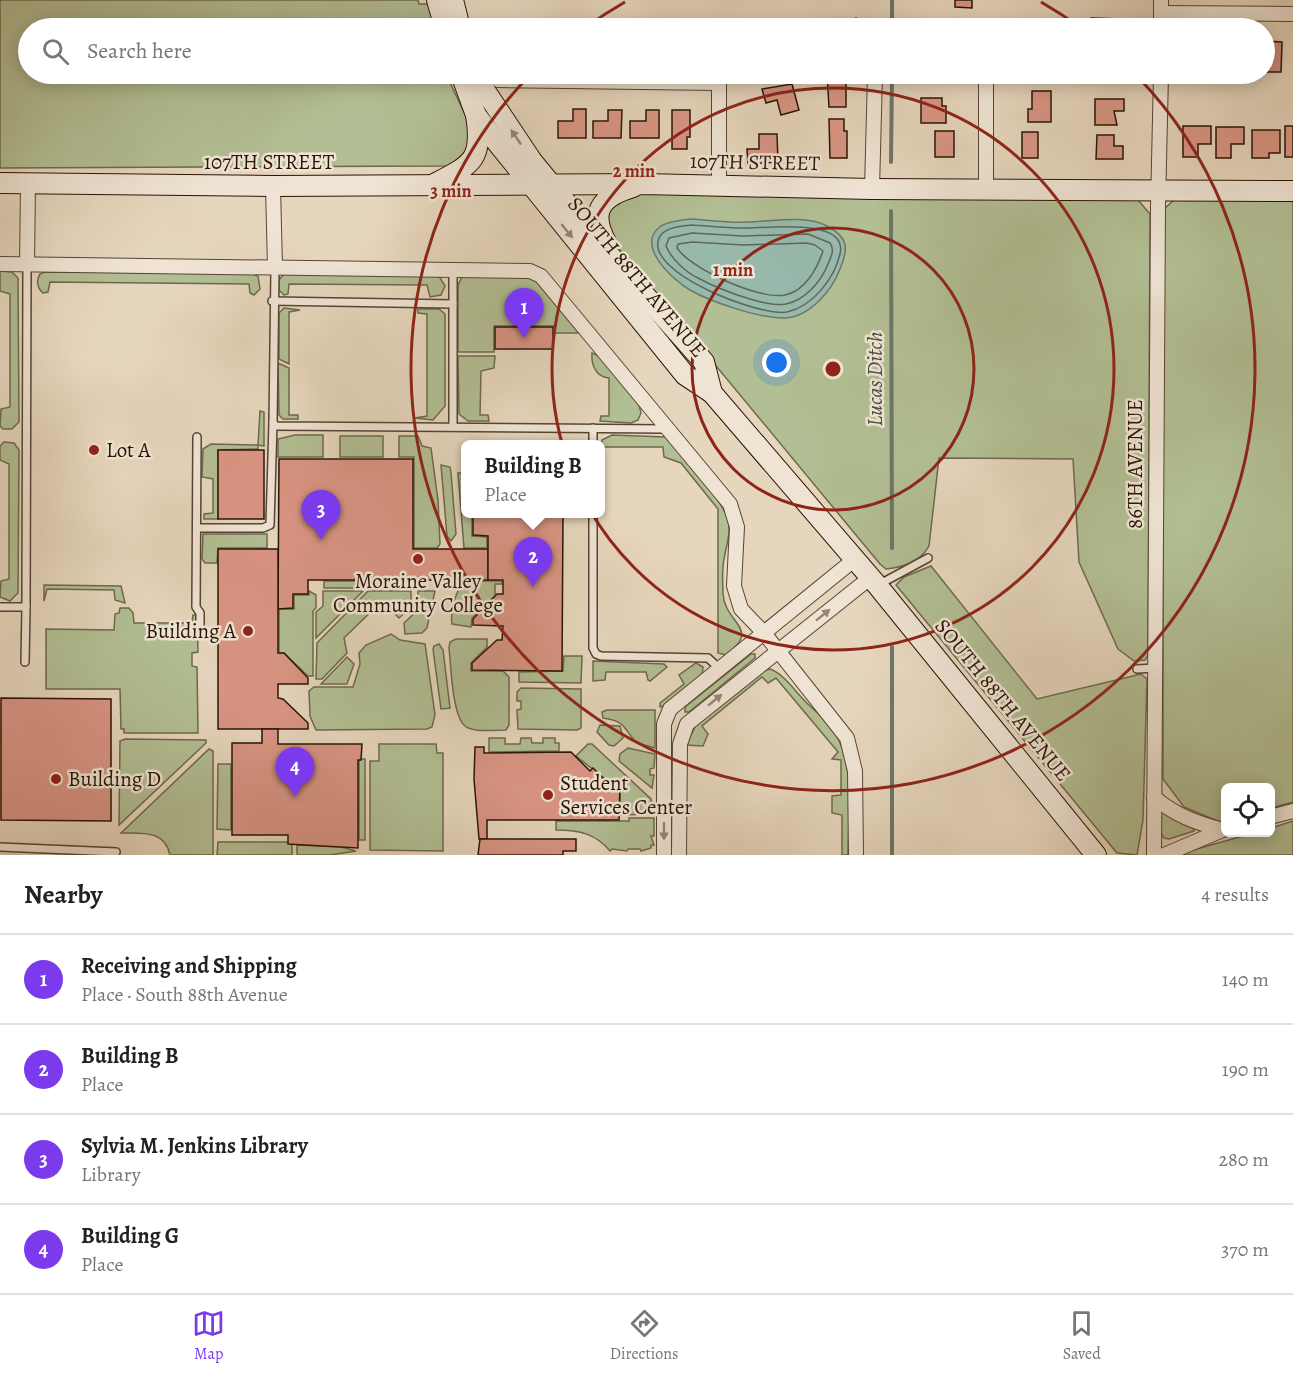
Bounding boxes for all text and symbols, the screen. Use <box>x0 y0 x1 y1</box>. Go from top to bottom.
search box <box>18 18 1275 84</box>
icon: search <box>39 35 72 68</box>
text: Search here <box>87 36 192 66</box>
one-way arrow <box>511 129 522 145</box>
street label: 107TH STREET <box>690 147 821 177</box>
street label: 107TH STREET <box>204 148 335 176</box>
text: 2 min <box>613 159 655 183</box>
text: 3 min <box>430 179 472 203</box>
street label: SOUTH 88TH AVENUE <box>561 191 713 363</box>
one-way arrow <box>560 223 573 239</box>
text: 1 min <box>713 258 753 282</box>
pin: 1 <box>504 288 544 338</box>
water label: Lucas Ditch <box>860 331 890 427</box>
your location <box>762 348 791 377</box>
centre of rings <box>823 359 843 379</box>
street label: 86TH AVENUE <box>1121 399 1149 529</box>
place label: Lot A <box>106 436 151 464</box>
popup <box>461 440 605 518</box>
marker: Lot A <box>87 443 101 457</box>
text: Building B <box>484 451 582 481</box>
text: Place <box>484 481 527 508</box>
pin: 3 <box>302 490 340 540</box>
pin: 2 <box>514 538 552 587</box>
marker: Moraine Valley Community College <box>411 552 425 566</box>
place label: Moraine Valley Community College <box>333 567 503 619</box>
one-way arrow <box>816 609 831 621</box>
street label: SOUTH 88TH AVENUE <box>929 613 1077 787</box>
place label: Building A <box>145 617 237 645</box>
marker: Building A <box>241 624 255 638</box>
one-way arrow <box>708 694 723 707</box>
pin: 4 <box>276 748 314 797</box>
place label: Building D <box>68 765 161 793</box>
place label: Student Services Center <box>560 769 692 821</box>
marker: Building D <box>49 772 63 786</box>
map controls <box>1221 783 1275 837</box>
button: locate <box>1221 783 1275 837</box>
marker: Student Services Center <box>541 788 555 802</box>
one-way arrow <box>659 821 669 840</box>
text: Nearby <box>24 877 103 912</box>
text: 4 results <box>1201 881 1269 908</box>
text: Receiving and Shipping <box>81 951 297 981</box>
text: 1 <box>40 966 47 993</box>
text: 140 m <box>1222 966 1269 993</box>
text: Place · South 88th Avenue <box>81 981 288 1008</box>
text: Building B <box>81 1041 178 1071</box>
text: 2 <box>39 1056 48 1083</box>
text: 190 m <box>1222 1056 1269 1083</box>
text: Place <box>81 1071 123 1098</box>
text: Sylvia M. Jenkins Library <box>81 1131 308 1161</box>
text: 3 <box>39 1146 48 1173</box>
text: 280 m <box>1219 1146 1269 1173</box>
text: Library <box>81 1161 141 1188</box>
text: Building G <box>81 1221 179 1251</box>
text: 4 <box>39 1236 48 1263</box>
text: 370 m <box>1221 1236 1269 1263</box>
text: Place <box>81 1251 123 1278</box>
tab: Map <box>192 1307 225 1365</box>
tab: Directions <box>610 1307 678 1365</box>
tab: Saved <box>1063 1307 1101 1365</box>

